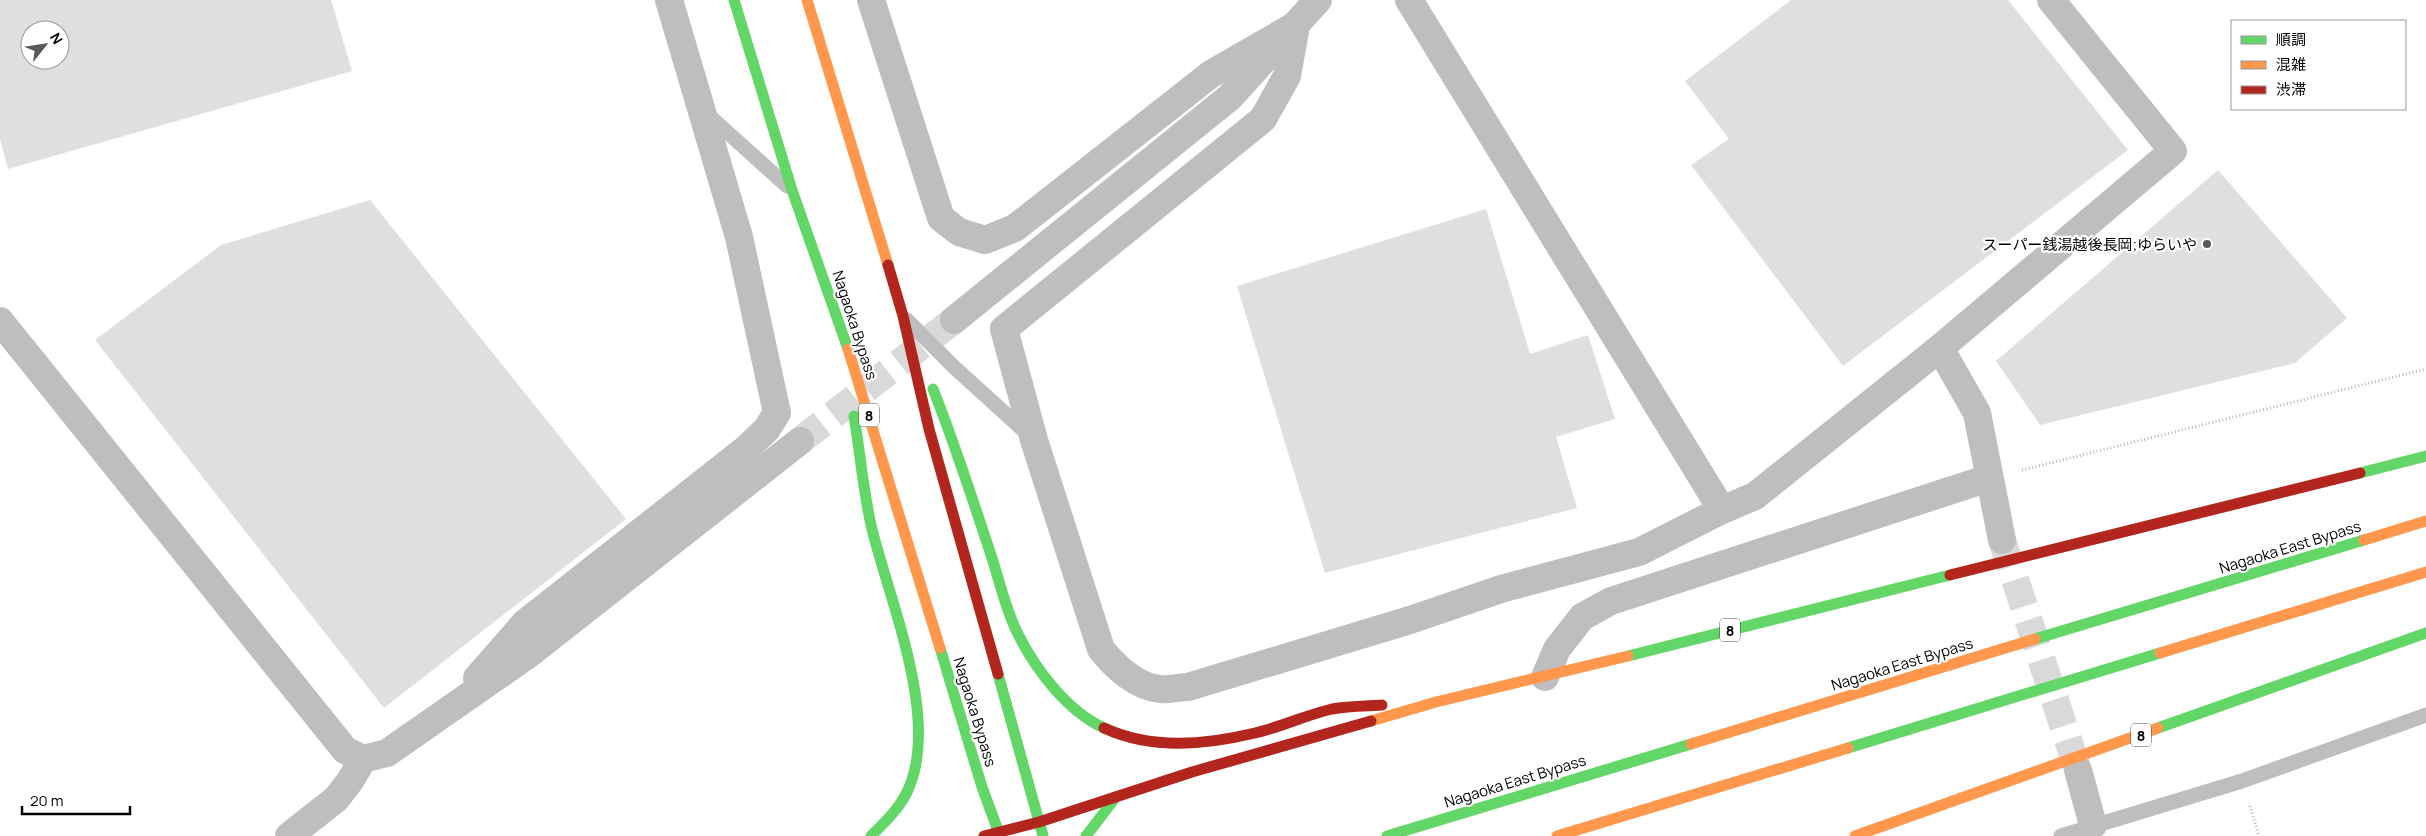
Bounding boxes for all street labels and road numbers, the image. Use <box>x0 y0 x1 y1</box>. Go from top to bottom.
street label: Nagaoka Bypass <box>827 268 883 382</box>
road number: 8 <box>859 404 879 426</box>
street label: Nagaoka East Bypass <box>2216 515 2364 579</box>
road number: 8 <box>1720 618 1740 642</box>
street label: Nagaoka East Bypass <box>1828 632 1976 696</box>
street label: Nagaoka Bypass <box>948 655 1002 769</box>
road number: 8 <box>2131 724 2151 746</box>
street label: Nagaoka East Bypass <box>1441 749 1589 813</box>

